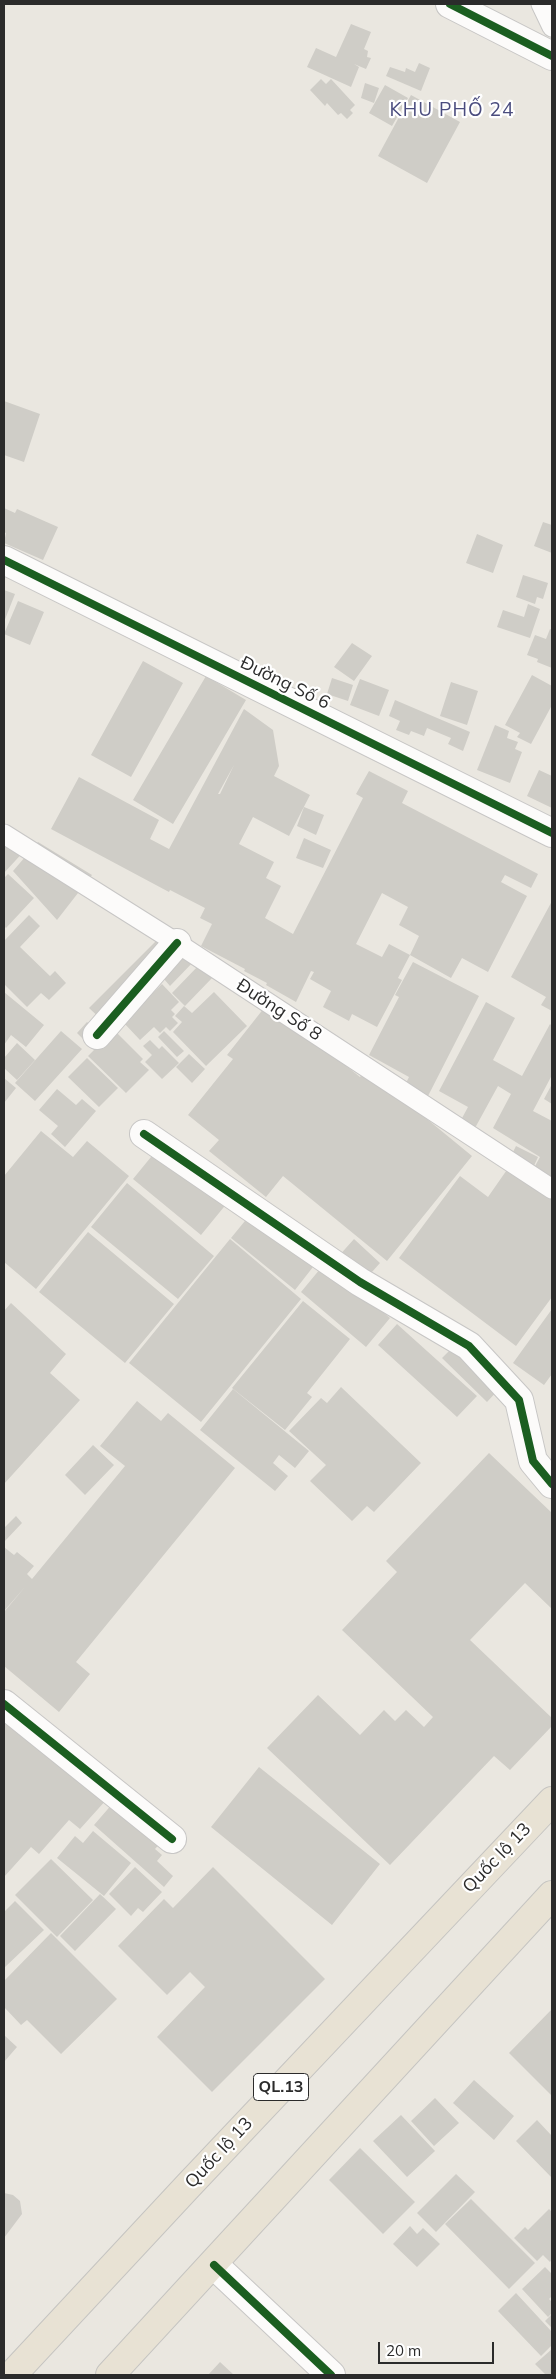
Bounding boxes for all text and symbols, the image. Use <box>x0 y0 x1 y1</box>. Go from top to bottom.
district label: KHU PHỐ 24 <box>388 99 516 121</box>
street label: Đường Số 6 <box>237 652 333 714</box>
street label: Đường Số 8 <box>232 974 326 1046</box>
street label: Quốc lộ 13 <box>458 1818 536 1898</box>
road number: QL.13 <box>254 2074 308 2100</box>
street label: Quốc lộ 13 <box>181 2113 257 2193</box>
scale bar <box>381 2332 497 2364</box>
text: 20 m <box>386 2341 421 2360</box>

